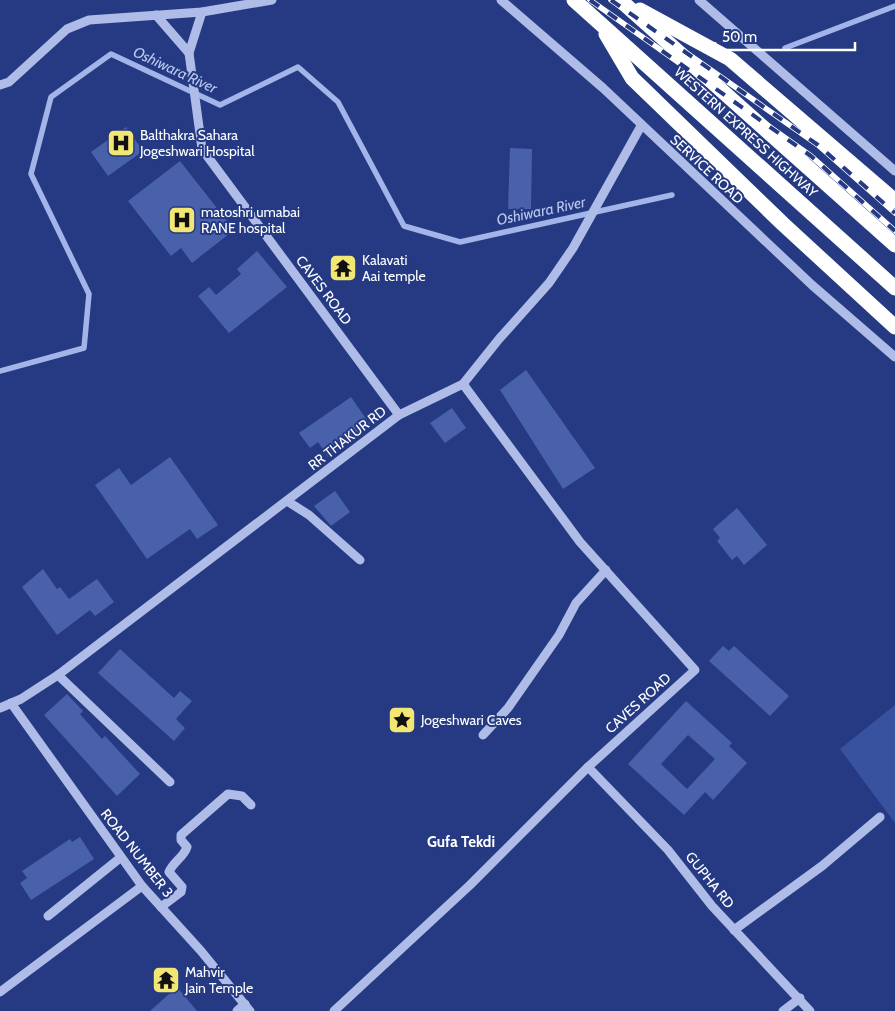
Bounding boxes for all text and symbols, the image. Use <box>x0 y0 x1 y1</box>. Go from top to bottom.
scale bar <box>715 20 855 52</box>
text: 50 m <box>722 28 757 46</box>
water label: Oshiwara River <box>130 43 221 98</box>
street label: WESTERN EXPRESS HIGHWAY <box>671 63 822 202</box>
place label: Balthakra Sahara Jogeshwari Hospital <box>139 126 255 160</box>
hospital icon: Balthakra Sahara Jogeshwari Hospital <box>106 128 136 158</box>
street label: SERVICE ROAD <box>667 130 747 208</box>
water label: Oshiwara River <box>495 193 588 229</box>
place label: matoshri umabai RANE hospital <box>201 203 300 237</box>
hospital icon: matoshri umabai RANE hospital <box>167 205 197 235</box>
place label: Kalavati Aai temple <box>362 251 426 285</box>
street label: CAVES ROAD <box>292 252 356 328</box>
temple icon: Kalavati Aai temple <box>328 253 358 283</box>
street label: RR THAKUR RD <box>304 402 390 474</box>
street label: CAVES ROAD <box>601 669 675 737</box>
place icon: Jogeshwari Caves <box>387 705 417 735</box>
place label: Jogeshwari Caves <box>420 711 522 729</box>
street label: ROAD NUMBER 3 <box>97 805 177 901</box>
district label: Gufa Tekdi <box>427 833 495 851</box>
street label: GUPHA RD <box>682 848 738 912</box>
place label: Mahvir Jain Temple <box>184 963 253 997</box>
temple icon: Mahvir Jain Temple <box>151 965 181 995</box>

